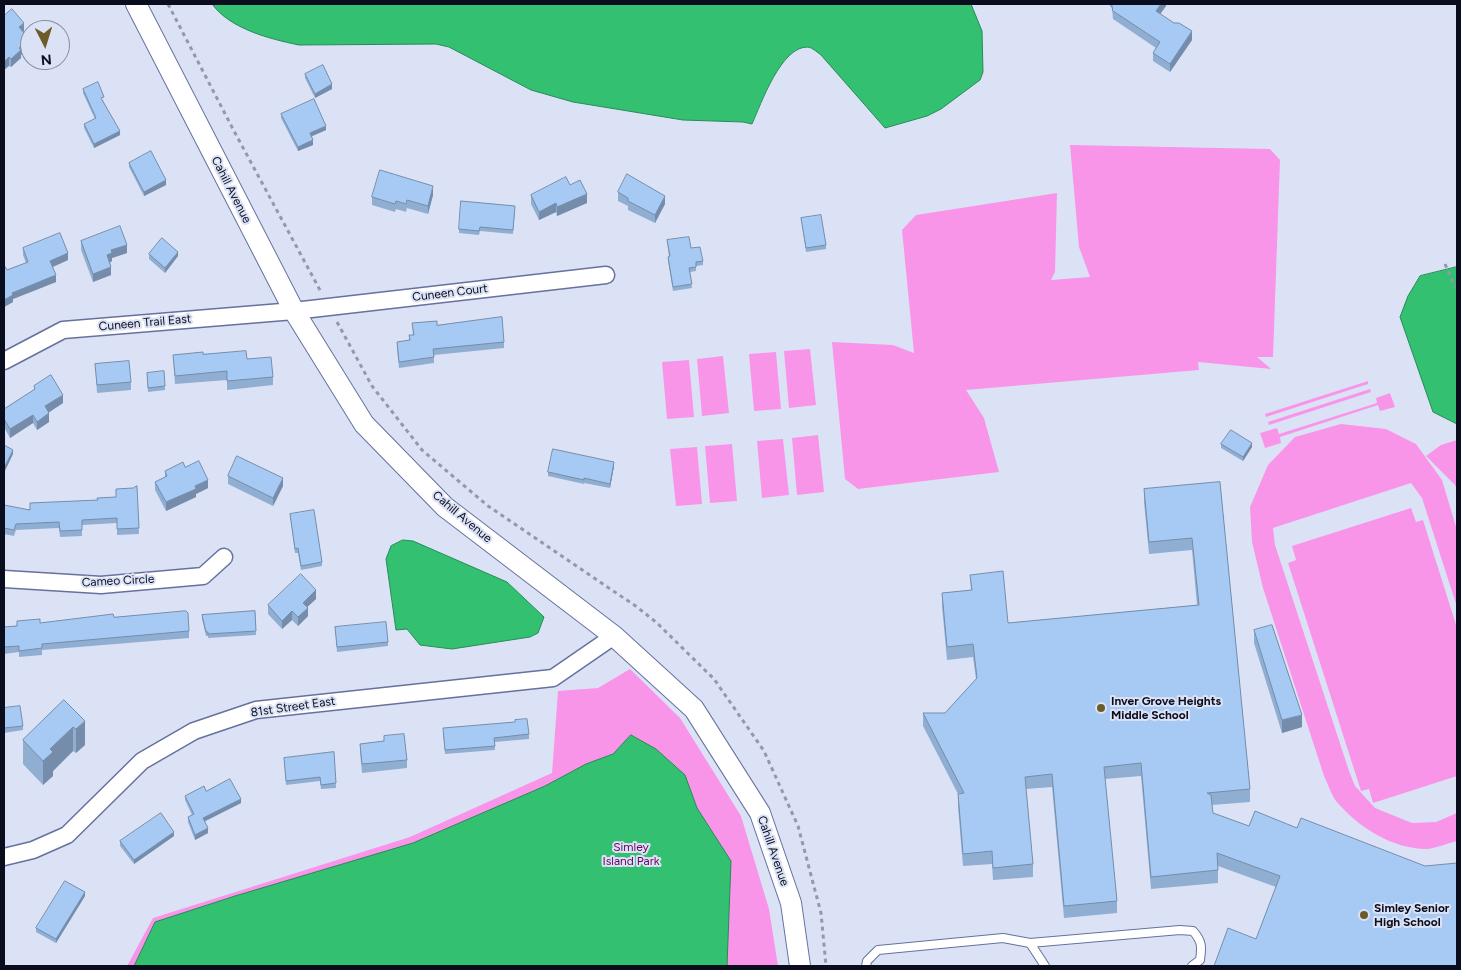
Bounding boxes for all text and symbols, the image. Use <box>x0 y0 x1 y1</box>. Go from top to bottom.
north arrow <box>20 20 70 70</box>
text: N <box>40 51 52 68</box>
street label: Cahill Avenue <box>208 154 254 226</box>
street label: Cuneen Court <box>412 281 488 305</box>
street label: Cuneen Trail East <box>98 312 192 334</box>
street label: Cahill Avenue <box>429 488 495 546</box>
street label: Cameo Circle <box>81 572 155 590</box>
street label: 81st Street East <box>250 694 336 720</box>
place label: Inver Grove Heights Middle School <box>1111 694 1221 722</box>
marker: Inver Grove Heights Middle School <box>1095 702 1107 714</box>
street label: Cahill Avenue <box>754 814 792 888</box>
park label: Simley Island Park <box>602 840 660 868</box>
place label: Simley Senior High School <box>1374 901 1449 929</box>
marker: Simley Senior High School <box>1358 909 1370 921</box>

